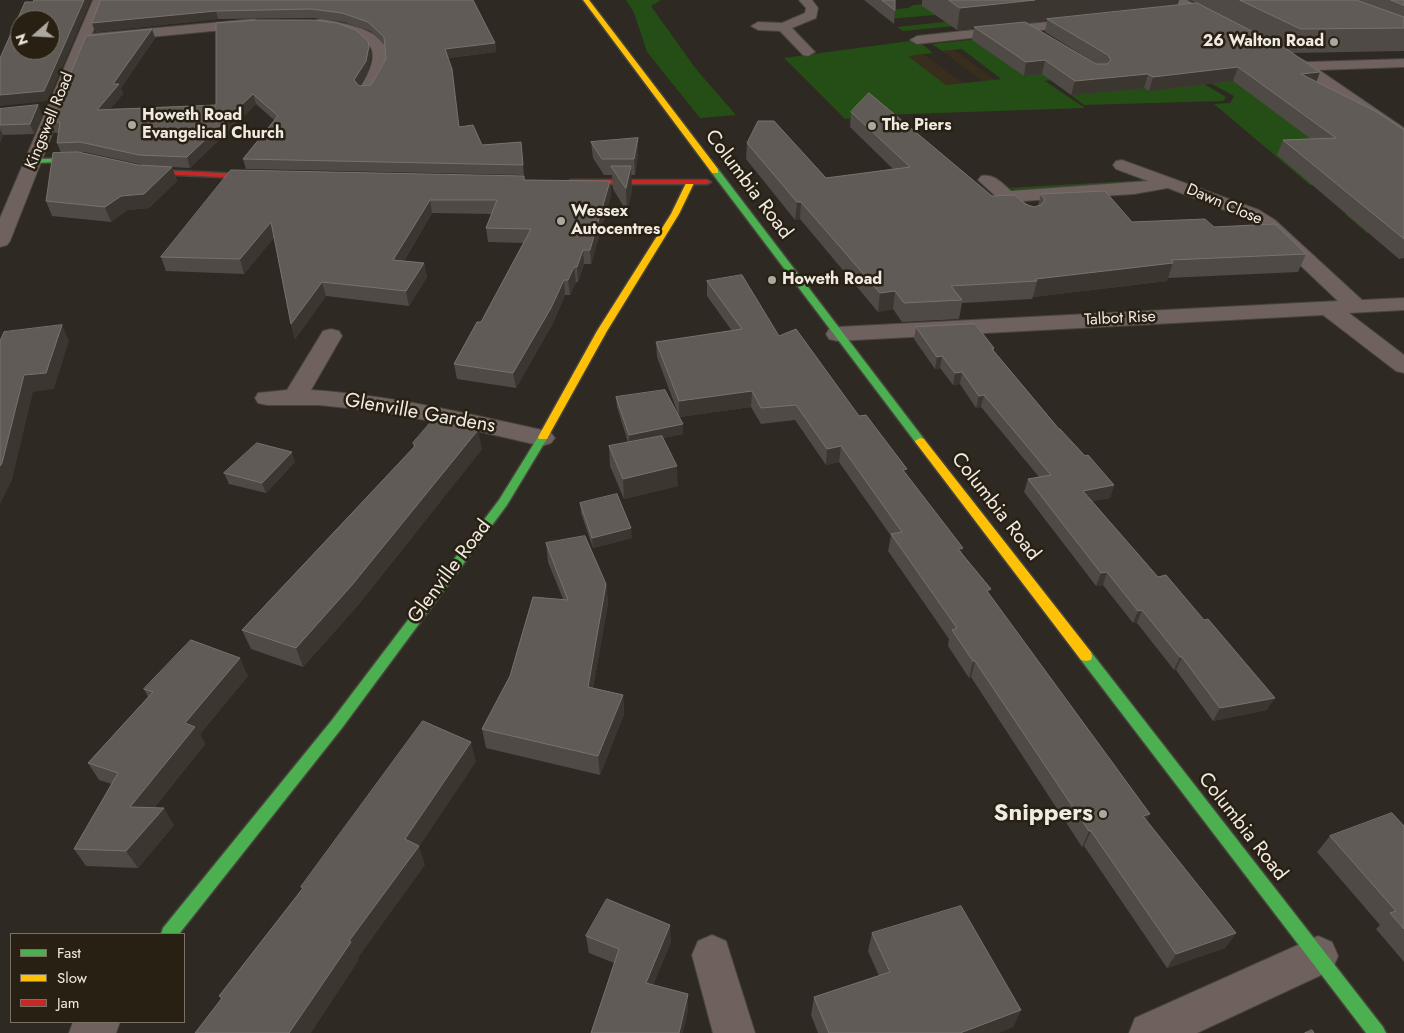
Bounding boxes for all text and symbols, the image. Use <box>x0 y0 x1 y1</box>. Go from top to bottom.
north arrow <box>10 10 60 60</box>
text: N <box>10 31 33 48</box>
place label: 26 Walton Road <box>1203 32 1324 52</box>
marker: 26 Walton Road <box>1328 36 1340 48</box>
street label: Kingswell Road <box>22 70 78 172</box>
place label: Howeth Road Evangelical Church <box>142 106 284 144</box>
place label: The Piers <box>882 116 951 136</box>
marker: Howeth Road Evangelical Church <box>126 119 138 131</box>
marker: The Piers <box>866 120 878 132</box>
street label: Columbia Road <box>699 126 797 244</box>
street label: Dawn Close <box>1183 180 1265 230</box>
place label: Wessex Autocentres <box>571 202 660 240</box>
marker: Wessex Autocentres <box>555 215 567 227</box>
place label: Howeth Road <box>782 270 882 290</box>
marker: Howeth Road <box>766 274 778 286</box>
street label: Talbot Rise <box>1084 308 1156 330</box>
street label: Glenville Gardens <box>343 389 497 439</box>
street label: Columbia Road <box>945 448 1045 566</box>
street label: Glenville Road <box>403 515 497 629</box>
street label: Columbia Road <box>1192 768 1292 886</box>
place label: Snippers <box>993 800 1093 828</box>
marker: Snippers <box>1097 808 1109 820</box>
legend <box>10 933 185 1023</box>
text: Fast <box>57 942 81 964</box>
text: Slow <box>57 967 87 989</box>
text: Jam <box>57 992 80 1014</box>

